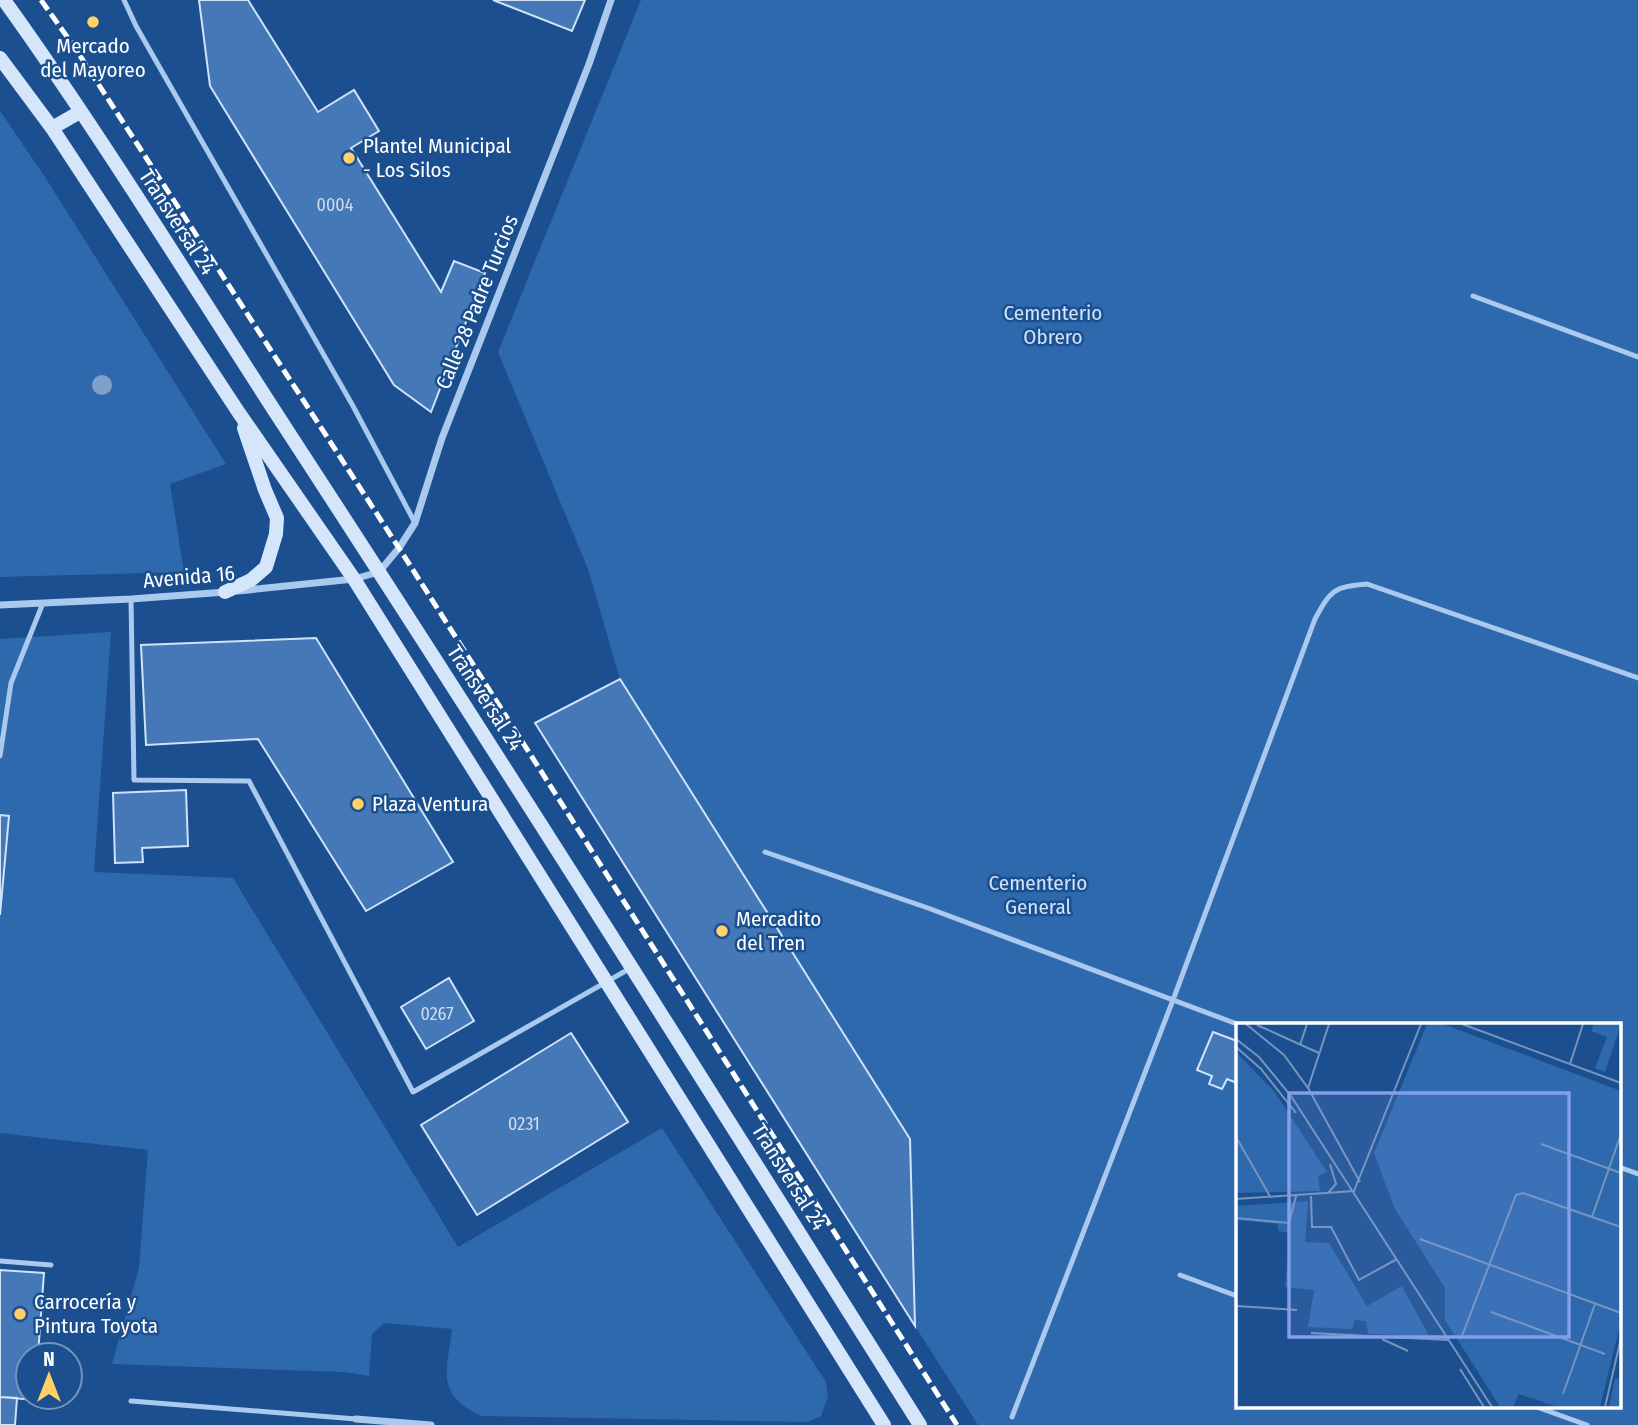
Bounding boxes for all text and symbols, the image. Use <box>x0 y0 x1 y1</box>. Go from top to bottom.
marker: Mercado del Mayoreo <box>85 14 101 30</box>
place label: Mercado del Mayoreo <box>40 33 146 83</box>
place label: Plantel Municipal - Los Silos <box>363 133 512 183</box>
marker: Plantel Municipal - Los Silos <box>341 150 357 166</box>
street label: Transversal 24 <box>133 164 221 280</box>
house number: 0004 <box>317 194 354 216</box>
street label: Calle 28 Padre Turcios <box>430 211 524 393</box>
park label: Cementerio Obrero <box>1004 300 1102 350</box>
street label: Avenida 16 <box>142 560 236 594</box>
street label: Transversal 24 <box>441 640 529 756</box>
place label: Plaza Ventura <box>372 791 488 817</box>
marker: Plaza Ventura <box>350 796 366 812</box>
park label: Cementerio General <box>989 870 1087 920</box>
place label: Mercadito del Tren <box>736 906 821 956</box>
marker: Mercadito del Tren <box>714 923 730 939</box>
house number: 0267 <box>421 1003 453 1025</box>
inset map <box>1236 1023 1620 1408</box>
house number: 0231 <box>508 1113 540 1135</box>
street label: Transversal 24 <box>746 1119 832 1235</box>
place label: Carrocería y Pintura Toyota <box>34 1289 158 1339</box>
marker: Carrocería y Pintura Toyota <box>12 1306 28 1322</box>
north arrow <box>14 1341 84 1411</box>
text: N <box>43 1348 55 1371</box>

